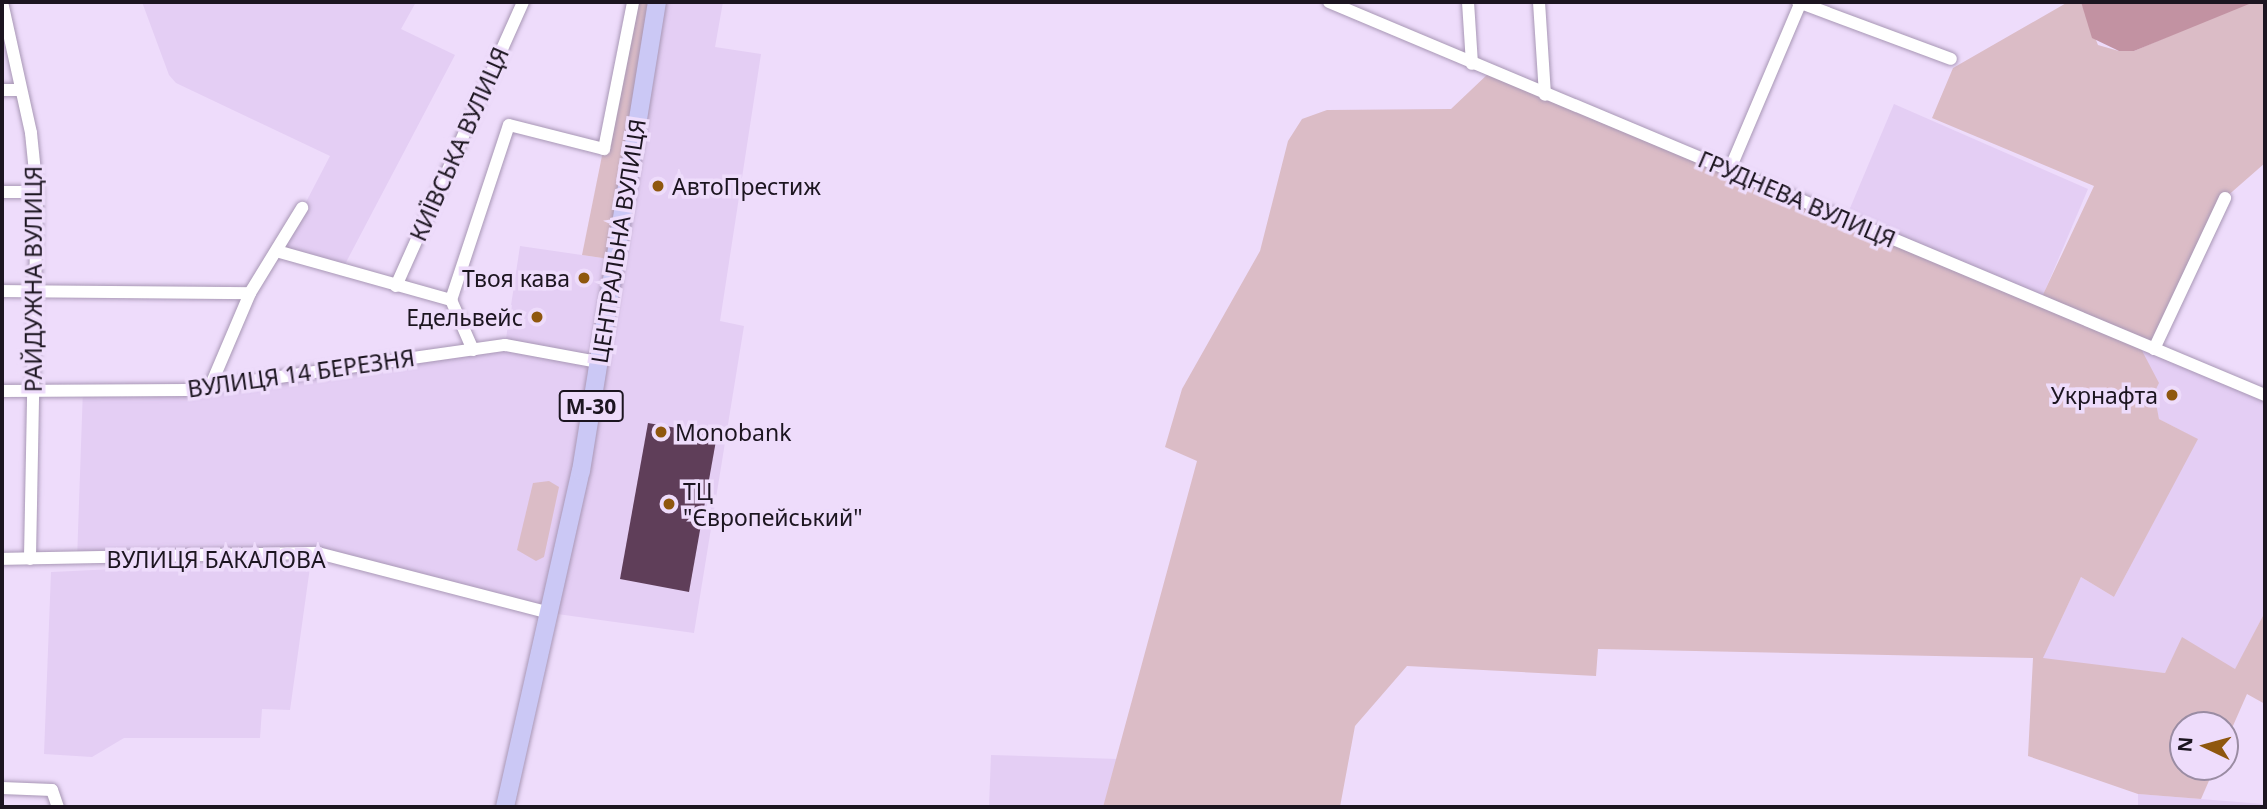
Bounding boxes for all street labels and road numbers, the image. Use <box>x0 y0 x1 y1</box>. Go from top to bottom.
street label: КИЇВСЬКА ВУЛИЦЯ <box>404 43 514 245</box>
street label: ЦЕНТРАЛЬНА ВУЛИЦЯ <box>585 117 651 365</box>
street label: ГРУДНЕВА ВУЛИЦЯ <box>1694 145 1900 253</box>
street label: РАЙДУЖНА ВУЛИЦЯ <box>19 166 47 392</box>
street label: ВУЛИЦЯ 14 БЕРЕЗНЯ <box>186 343 416 403</box>
road number: М-30 <box>558 388 624 424</box>
street label: ВУЛИЦЯ БАКАЛОВА <box>106 545 326 573</box>

